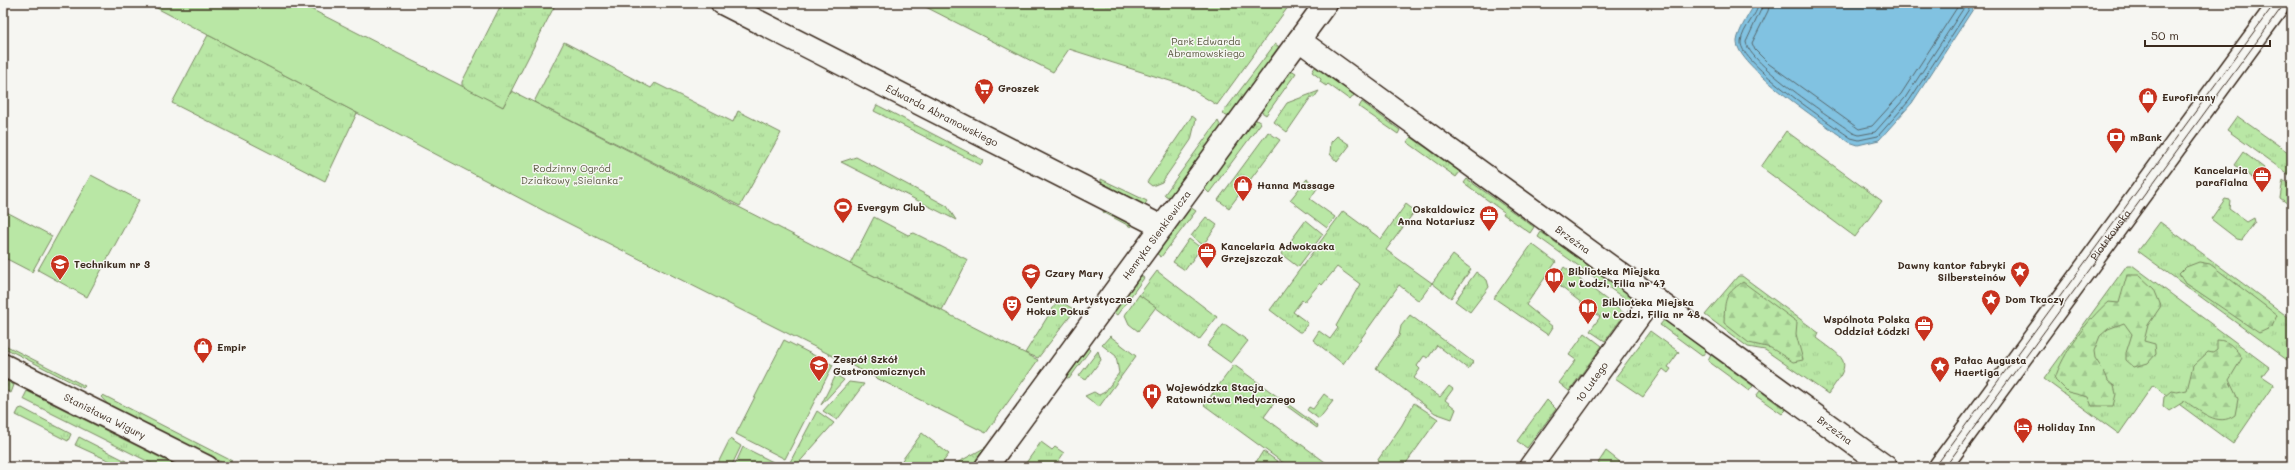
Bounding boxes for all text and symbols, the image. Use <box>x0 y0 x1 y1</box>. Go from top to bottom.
scale bar <box>2145 22 2270 48</box>
text: 50 m <box>2151 27 2179 43</box>
park label: Park Edwarda Abramowskiego <box>1167 34 1245 60</box>
supermarket icon: Groszek <box>973 77 995 105</box>
street label: Edwarda Abramowskiego <box>884 81 1001 150</box>
place label: Groszek <box>998 81 1039 95</box>
shop icon: Eurofirany <box>2137 86 2159 114</box>
place label: Eurofirany <box>2162 90 2216 104</box>
bank icon: mBank <box>2105 126 2127 154</box>
place label: mBank <box>2130 130 2162 144</box>
park label: Rodzinny Ogród Działkowy „Sielanka” <box>521 161 623 187</box>
place label: Kancelaria parafialna <box>2194 163 2248 189</box>
office icon: Kancelaria parafialna <box>2251 165 2273 193</box>
shop icon: Hanna Massage <box>1232 174 1254 202</box>
place label: Hanna Massage <box>1257 178 1335 192</box>
street label: Henryka Sienkiewicza <box>1119 187 1194 282</box>
sports icon: Evergym Club <box>832 196 854 224</box>
place label: Evergym Club <box>857 200 925 214</box>
place label: Oskaldowicz Anna Notariusz <box>1398 202 1475 228</box>
office icon: Oskaldowicz Anna Notariusz <box>1478 204 1500 232</box>
street label: Piotrkowska <box>2087 206 2134 263</box>
street label: Brzeźna <box>1553 222 1594 257</box>
place label: Kancelaria Adwokacka Grzejszczak <box>1221 239 1335 265</box>
office icon: Kancelaria Adwokacka Grzejszczak <box>1196 241 1218 269</box>
school or university icon: Technikum nr 3 <box>49 253 71 281</box>
place label: Technikum nr 3 <box>74 257 150 271</box>
place label: Dawny kantor fabryki Silbersteinów <box>1897 258 2006 284</box>
place icon: Dawny kantor fabryki Silbersteinów <box>2009 260 2031 288</box>
school or university icon: Czary Mary <box>1020 262 1042 290</box>
place label: Biblioteka Miejska w Łodzi, Filia nr 47 <box>1568 264 1666 290</box>
place label: Czary Mary <box>1045 266 1104 280</box>
library icon: Biblioteka Miejska w Łodzi, Filia nr 47 <box>1543 266 1565 294</box>
place icon: Dom Tkaczy <box>1980 288 2002 316</box>
place label: Centrum Artystyczne Hokus Pokus <box>1026 292 1132 318</box>
place label: Dom Tkaczy <box>2005 292 2065 306</box>
theatre icon: Centrum Artystyczne Hokus Pokus <box>1001 294 1023 322</box>
place label: Biblioteka Miejska w Łodzi, Filia nr 48 <box>1602 295 1700 321</box>
library icon: Biblioteka Miejska w Łodzi, Filia nr 48 <box>1577 297 1599 325</box>
place label: Wspólnota Polska Oddział Łódzki <box>1823 312 1910 338</box>
office icon: Wspólnota Polska Oddział Łódzki <box>1913 314 1935 342</box>
shop icon: Empir <box>192 336 214 364</box>
place label: Empir <box>217 340 246 354</box>
place label: Zespół Szkół Gastronomicznych <box>833 352 925 378</box>
place label: Pałac Augusta Haertiga <box>1954 353 2026 379</box>
school or university icon: Zespół Szkół Gastronomicznych <box>808 354 830 382</box>
place icon: Pałac Augusta Haertiga <box>1929 355 1951 383</box>
street label: 10 Lutego <box>1572 359 1611 405</box>
place label: Wojewódzka Stacja Ratownictwa Medycznego <box>1166 380 1295 406</box>
hospital icon: Wojewódzka Stacja Ratownictwa Medycznego <box>1141 382 1163 410</box>
street label: Stanisława Wigury <box>62 390 148 442</box>
street label: Brzeźna <box>1815 412 1856 448</box>
hotel icon: Holiday Inn <box>2012 416 2034 444</box>
place label: Holiday Inn <box>2037 420 2096 434</box>

